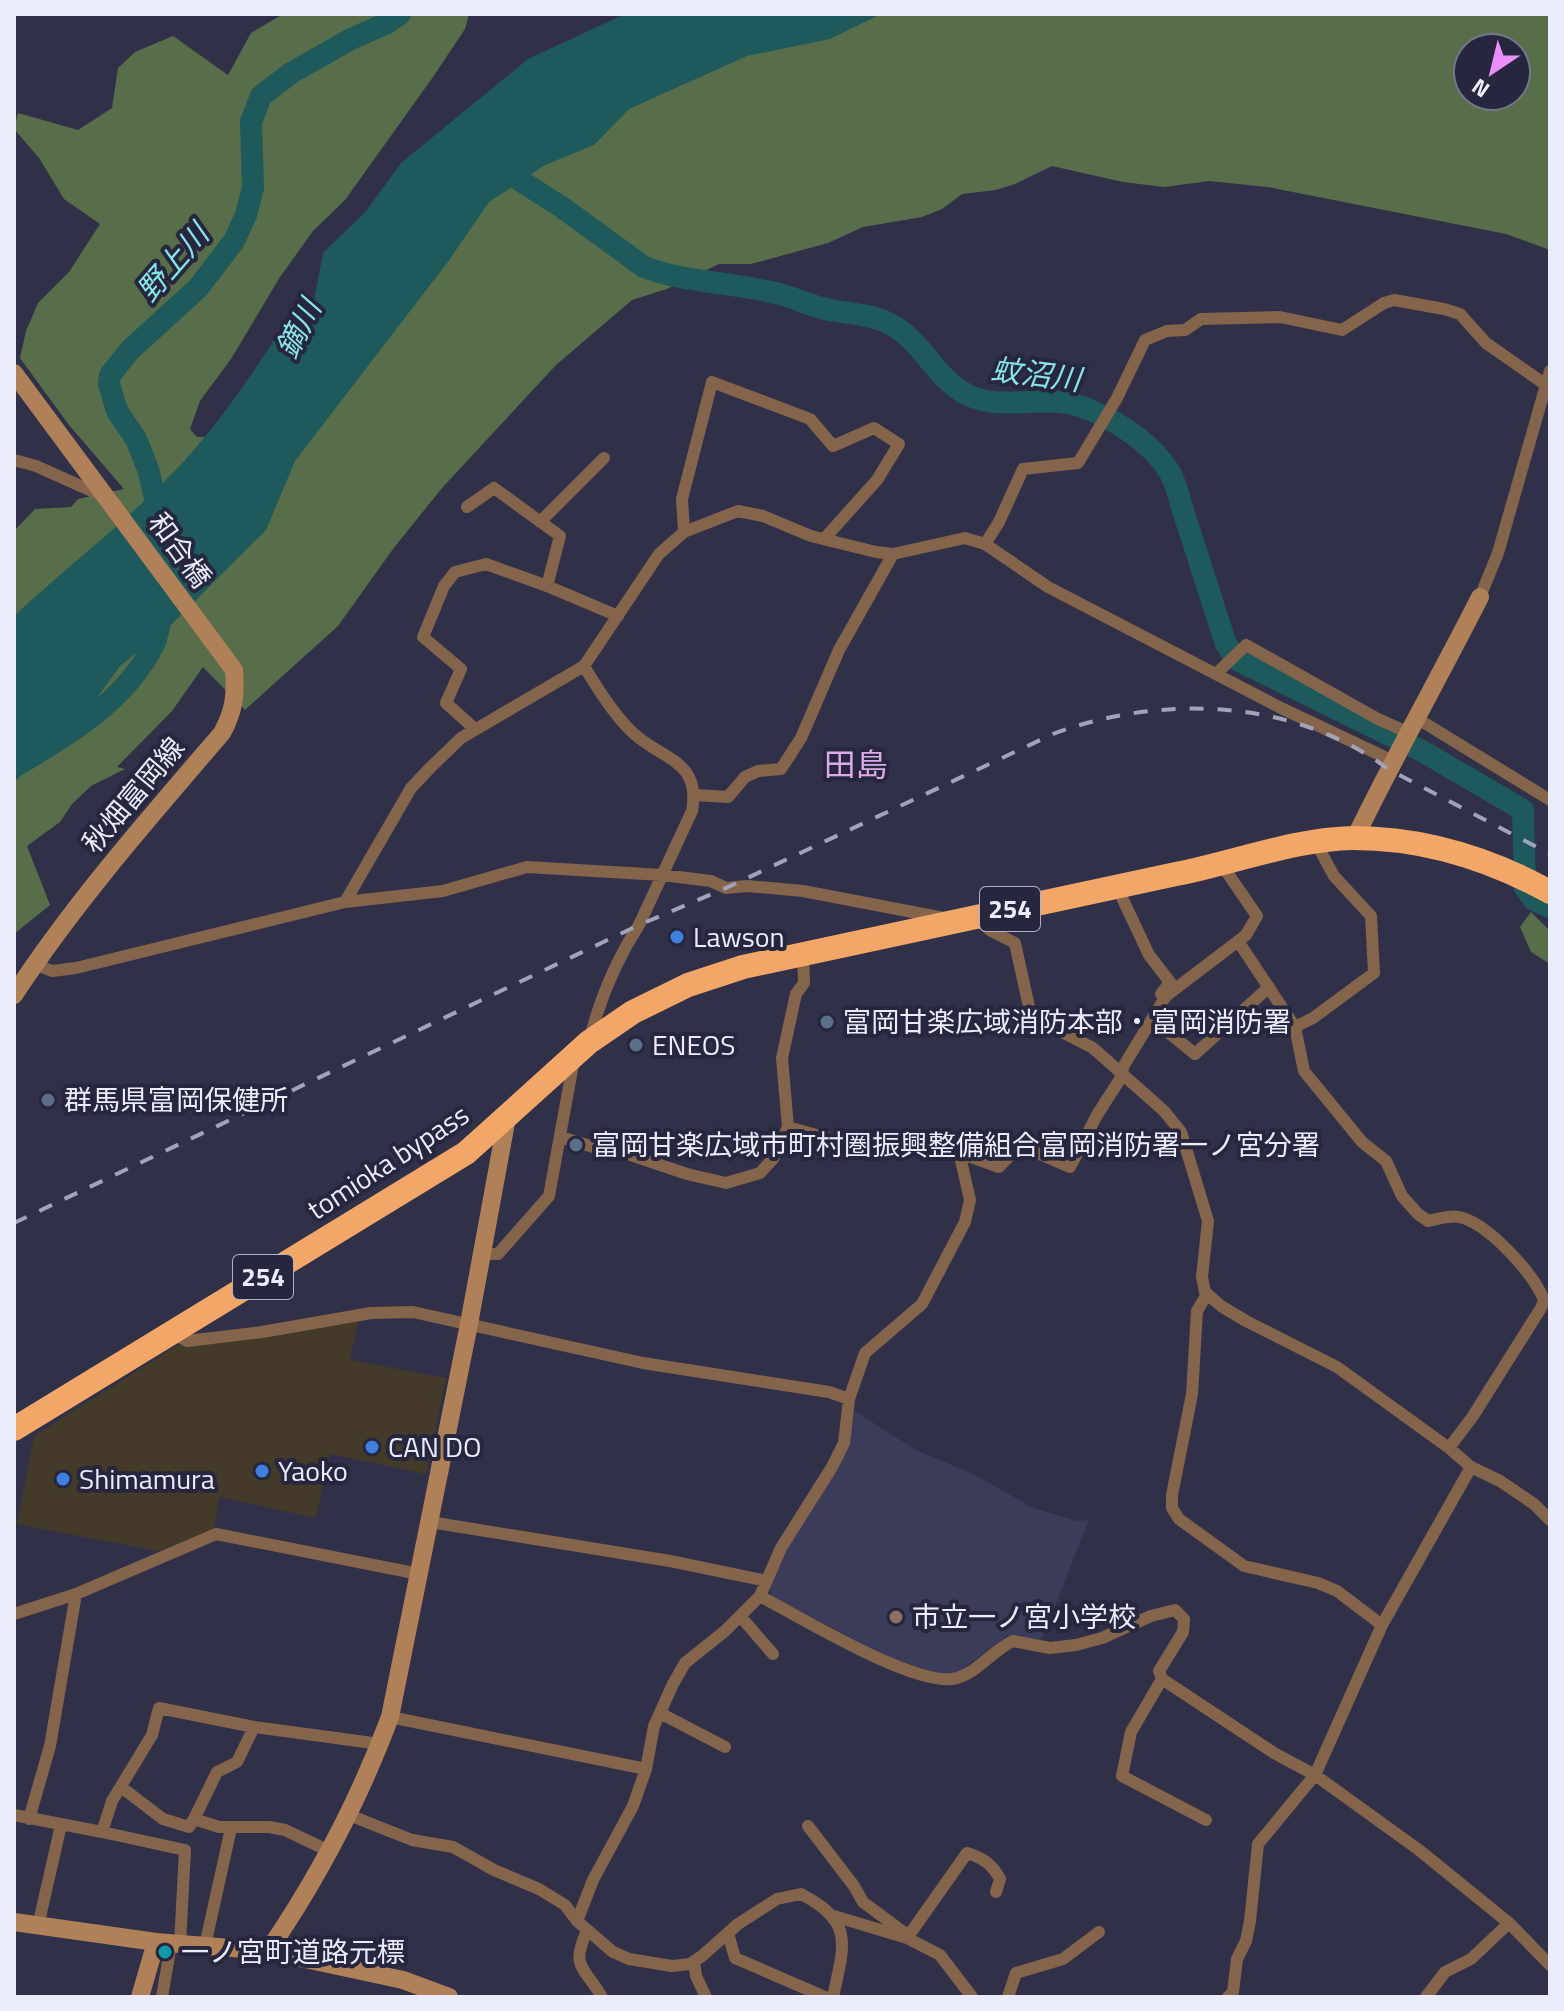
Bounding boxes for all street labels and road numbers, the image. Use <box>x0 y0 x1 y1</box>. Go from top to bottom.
street label: 和合橋 <box>138 503 222 596</box>
street label: 秋畑富岡線 <box>71 727 194 862</box>
road number: 254 <box>980 887 1040 931</box>
street label: tomioka bypass <box>298 1093 477 1230</box>
road number: 254 <box>233 1255 293 1299</box>

